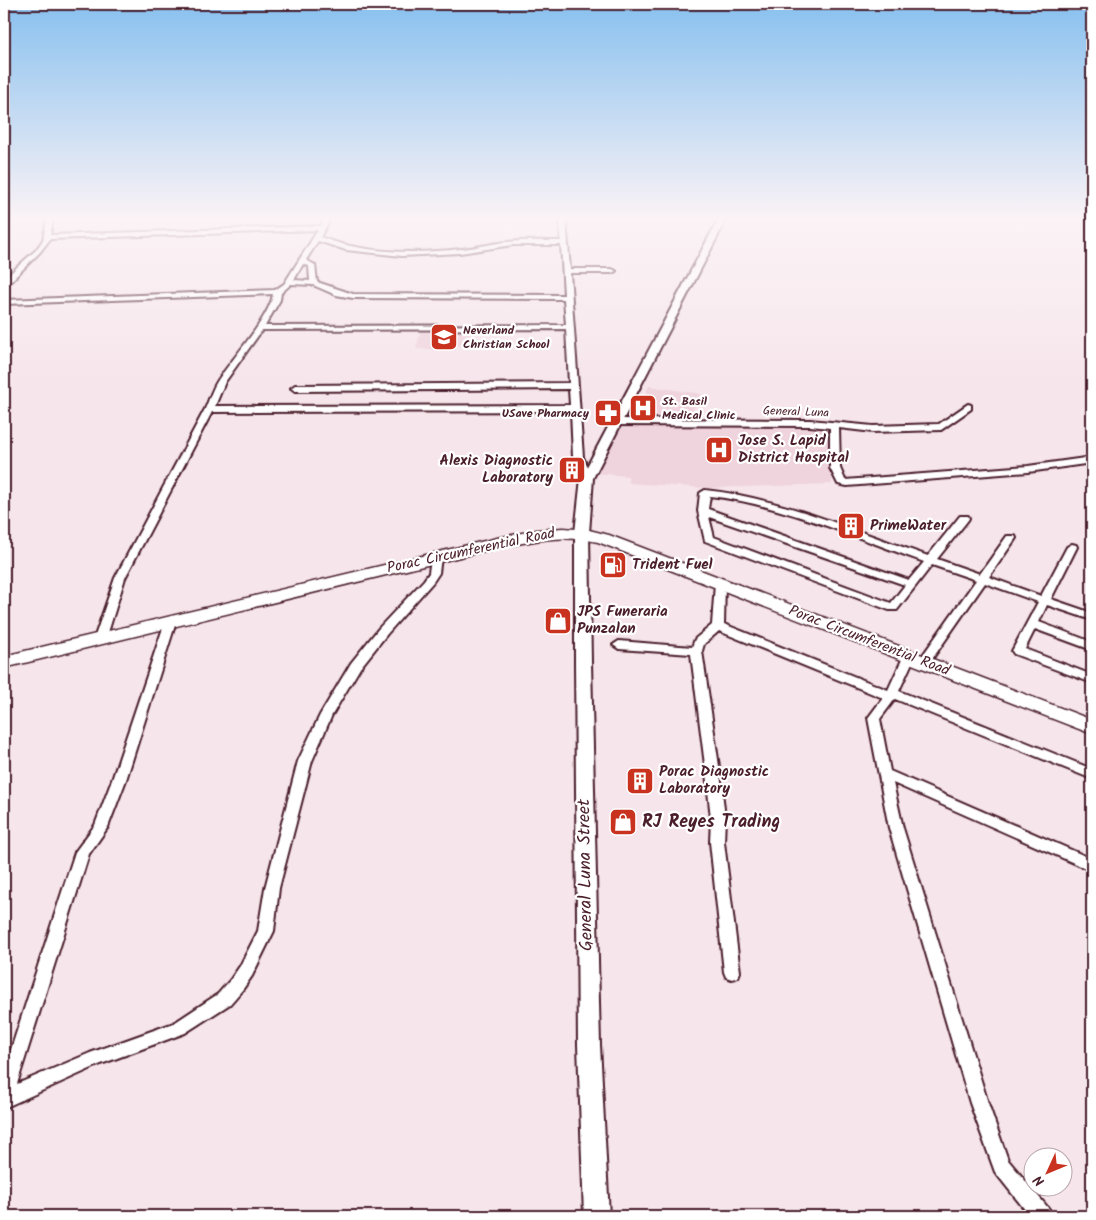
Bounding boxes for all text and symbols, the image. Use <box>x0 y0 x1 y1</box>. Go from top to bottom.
place label: Neverland Christian School <box>463 321 550 354</box>
school or university icon: Neverland Christian School <box>429 322 459 352</box>
place label: St. Basil Medical Clinic <box>662 392 736 425</box>
hospital icon: St. Basil Medical Clinic <box>628 393 658 423</box>
pharmacy icon: USave Pharmacy <box>593 398 623 428</box>
street label: General Luna <box>763 401 830 423</box>
place label: USave Pharmacy <box>502 404 590 423</box>
place label: Jose S. Lapid District Hospital <box>738 429 849 470</box>
hospital icon: Jose S. Lapid District Hospital <box>704 435 734 465</box>
place label: Alexis Diagnostic Laboratory <box>440 449 553 490</box>
building icon: Alexis Diagnostic Laboratory <box>557 455 587 485</box>
building icon: PrimeWater <box>836 511 866 541</box>
place label: PrimeWater <box>870 514 947 538</box>
street label: Porac Circumferential Road <box>385 521 558 581</box>
fuel station icon: Trident Fuel <box>598 550 628 580</box>
place label: Trident Fuel <box>632 553 712 577</box>
street label: Porac Circumferential Road <box>785 599 954 683</box>
place label: JPS Funeraria Punzalan <box>577 600 668 641</box>
shop icon: JPS Funeraria Punzalan <box>543 606 573 636</box>
place label: Porac Diagnostic Laboratory <box>659 760 769 801</box>
building icon: Porac Diagnostic Laboratory <box>625 766 655 796</box>
street label: General Luna Street <box>570 798 602 951</box>
shop icon: RJ Reyes Trading <box>608 807 638 837</box>
place label: RJ Reyes Trading <box>642 808 780 837</box>
north arrow <box>1024 1148 1074 1198</box>
text: N <box>1028 1169 1050 1191</box>

